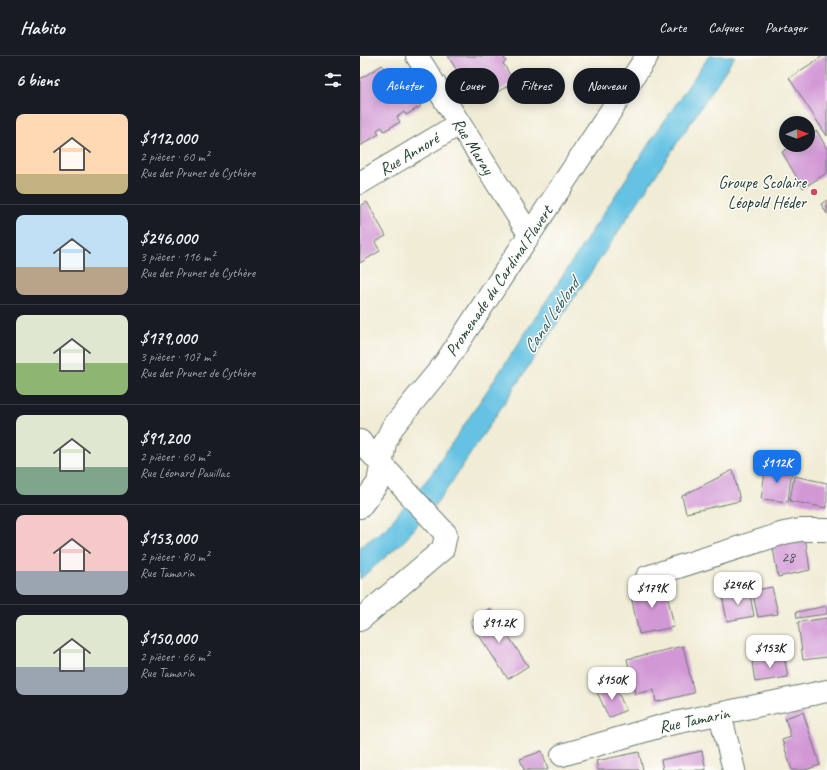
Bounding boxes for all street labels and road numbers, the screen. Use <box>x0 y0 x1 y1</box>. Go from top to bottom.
street label: Rue Maray <box>447 114 499 179</box>
street label: Rue Annoré <box>375 127 445 180</box>
street label: Promenade du Cardinal Flavert <box>441 200 559 360</box>
street label: Rue Tamarin <box>657 702 732 738</box>

